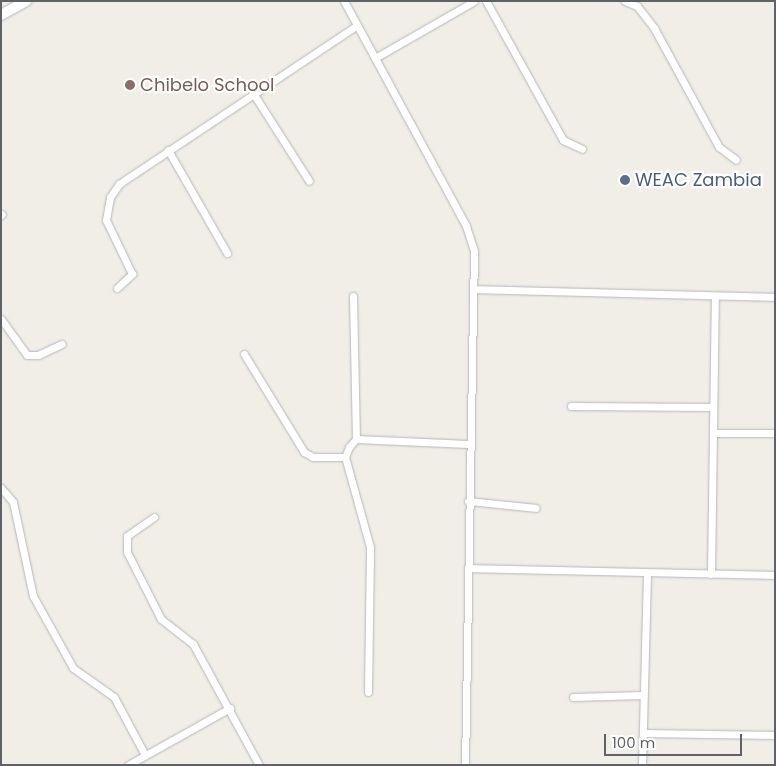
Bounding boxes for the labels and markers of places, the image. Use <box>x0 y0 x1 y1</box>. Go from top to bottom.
place label: Chibelo School <box>140 74 274 96</box>
marker: Chibelo School <box>124 79 136 91</box>
place label: WEAC Zambia <box>635 169 762 191</box>
marker: WEAC Zambia <box>619 174 631 186</box>

